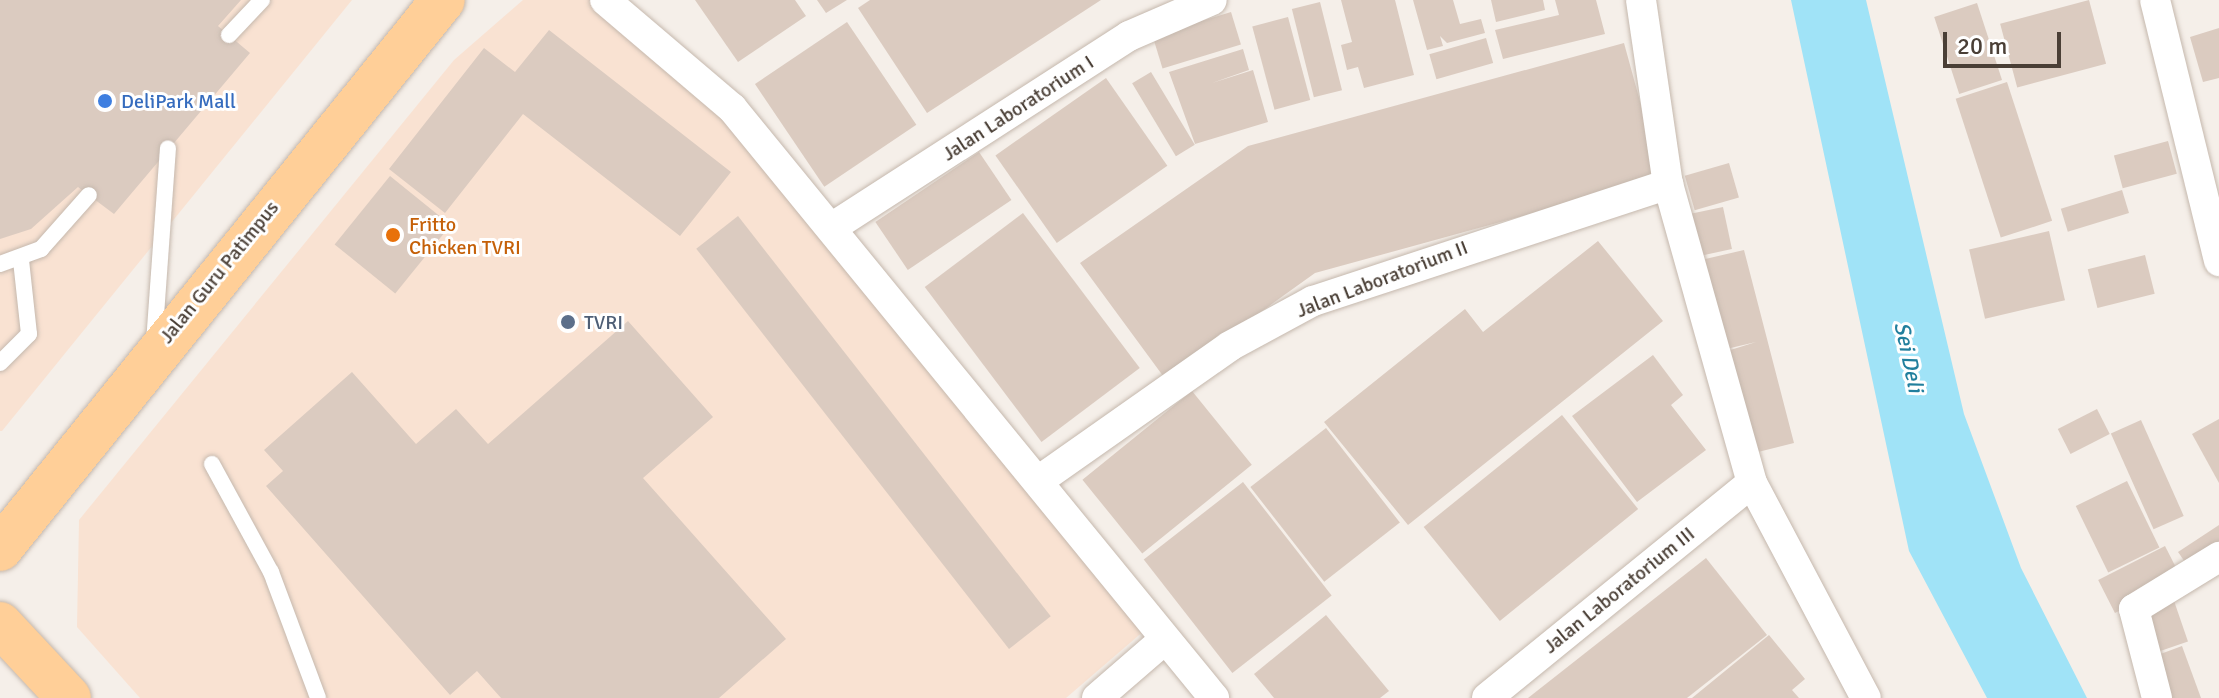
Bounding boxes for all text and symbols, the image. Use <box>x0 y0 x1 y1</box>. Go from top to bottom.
scale bar <box>1947 16 2065 66</box>
text: 20 m <box>1957 31 2007 61</box>
street label: Jalan Laboratorium I <box>938 50 1098 166</box>
place label: DeliPark Mall <box>121 89 236 113</box>
marker: DeliPark Mall <box>96 92 114 110</box>
street label: Jalan Guru Patimpus <box>154 196 284 348</box>
place label: Fritto Chicken TVRI <box>409 212 521 259</box>
marker: Fritto Chicken TVRI <box>384 226 402 244</box>
street label: Jalan Laboratorium II <box>1293 235 1471 323</box>
place label: TVRI <box>584 310 623 334</box>
marker: TVRI <box>559 313 577 331</box>
water label: Sei Deli <box>1889 319 1929 395</box>
street label: Jalan Laboratorium III <box>1539 522 1699 658</box>

